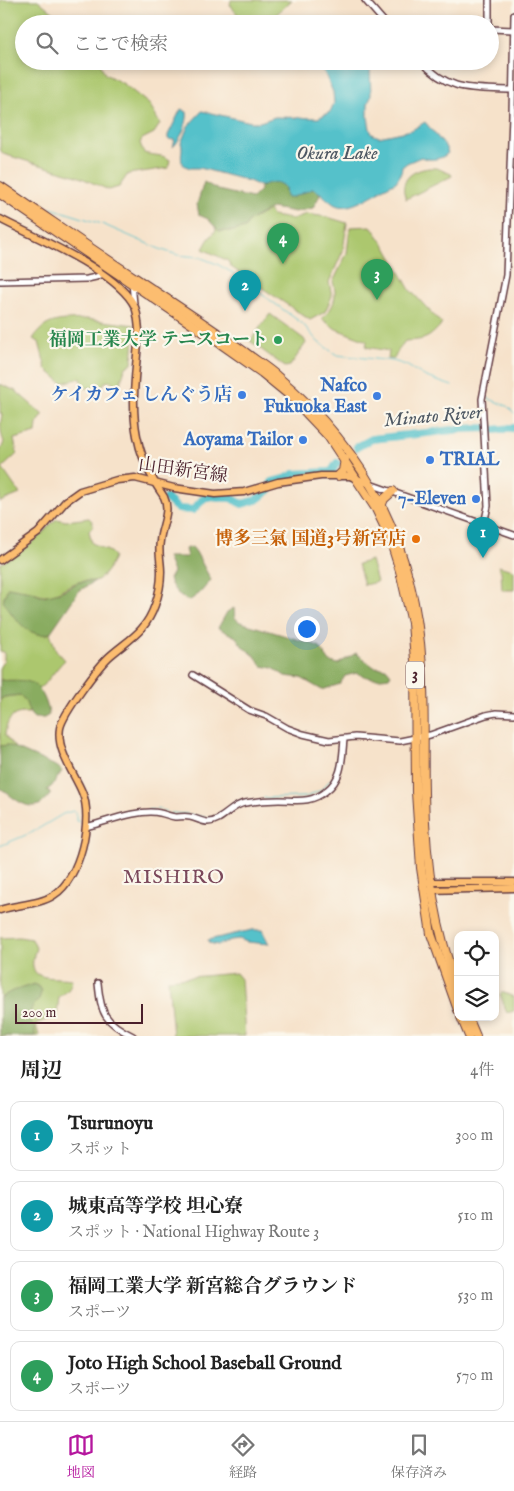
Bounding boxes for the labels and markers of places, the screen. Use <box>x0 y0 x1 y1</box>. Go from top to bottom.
pin: 4 <box>267 223 299 264</box>
pin: 3 <box>361 259 393 300</box>
pin: 2 <box>229 270 261 311</box>
place label: 福岡工業大学 テニスコート <box>49 329 268 352</box>
marker: 福岡工業大学 テニスコート <box>272 334 284 346</box>
place label: Nafco Fukuoka East <box>264 375 368 419</box>
place label: ケイカフェ しんぐう店 <box>51 384 232 407</box>
marker: ケイカフェ しんぐう店 <box>236 389 248 401</box>
marker: Nafco Fukuoka East <box>371 390 383 402</box>
place label: Aoyama Tailor <box>183 429 293 452</box>
marker: Aoyama Tailor <box>297 434 309 446</box>
place label: TRIAL <box>439 449 501 472</box>
marker: TRIAL <box>424 454 436 466</box>
place label: 7-Eleven <box>398 488 466 511</box>
marker: 7-Eleven <box>470 493 482 505</box>
pin: 1 <box>467 517 499 558</box>
place label: 博多三氣 国道3号新宮店 <box>215 528 406 551</box>
marker: 博多三氣 国道3号新宮店 <box>410 533 422 545</box>

